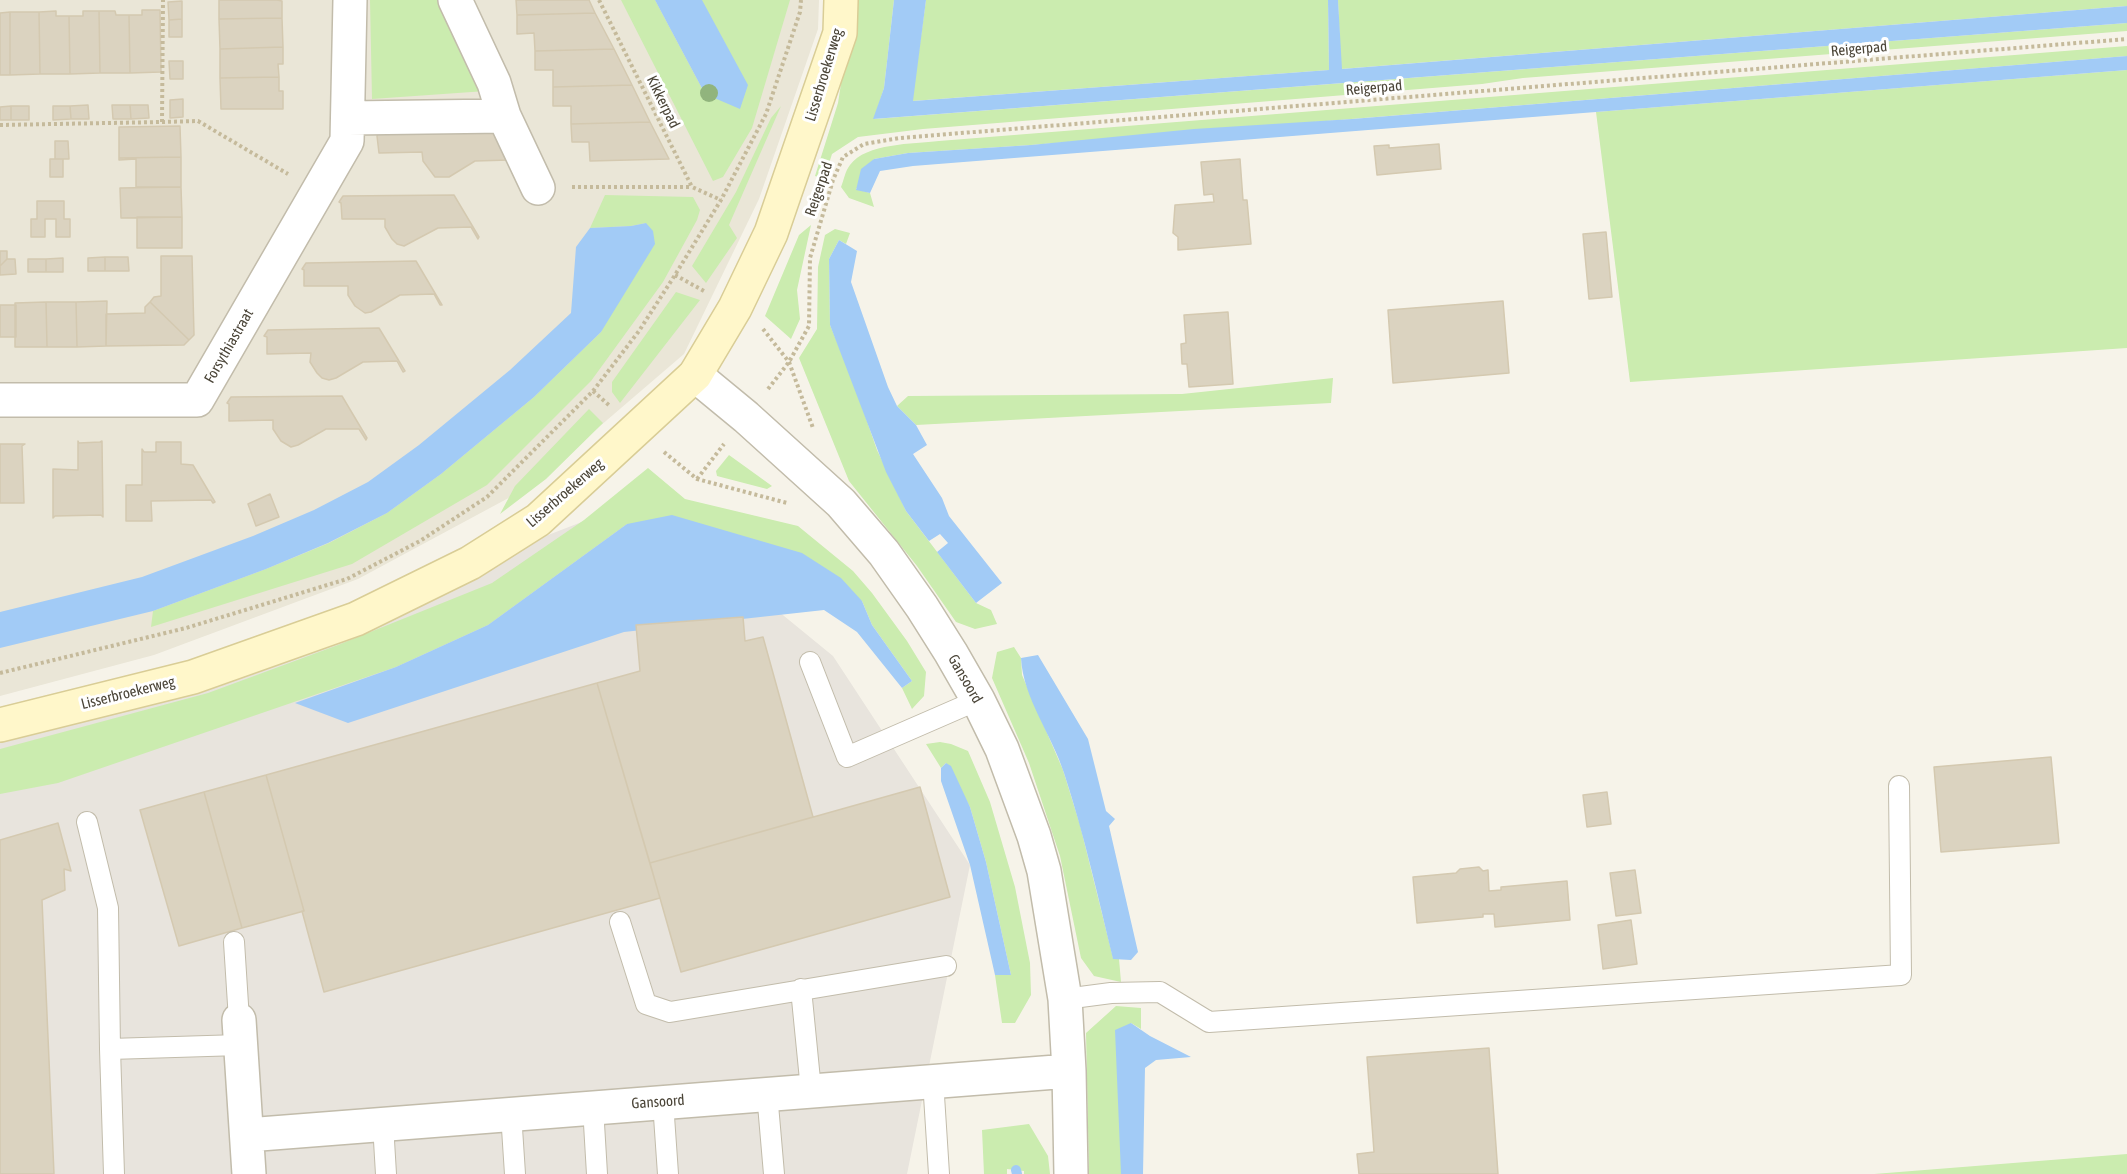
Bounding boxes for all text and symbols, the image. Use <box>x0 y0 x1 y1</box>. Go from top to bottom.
street label: Lisserbroekerweg <box>801 26 847 124</box>
street label: Reigerpad <box>1830 38 1888 60</box>
street label: Kikkerpad <box>643 73 683 131</box>
street label: Reigerpad <box>1345 77 1403 99</box>
street label: Reigerpad <box>801 159 837 219</box>
street label: Forsythiastraat <box>201 306 257 386</box>
street label: Lisserbroekerweg <box>523 455 607 531</box>
street label: Gansoord <box>944 651 986 707</box>
street label: Lisserbroekerweg <box>79 673 177 713</box>
street label: Gansoord <box>631 1091 685 1113</box>

